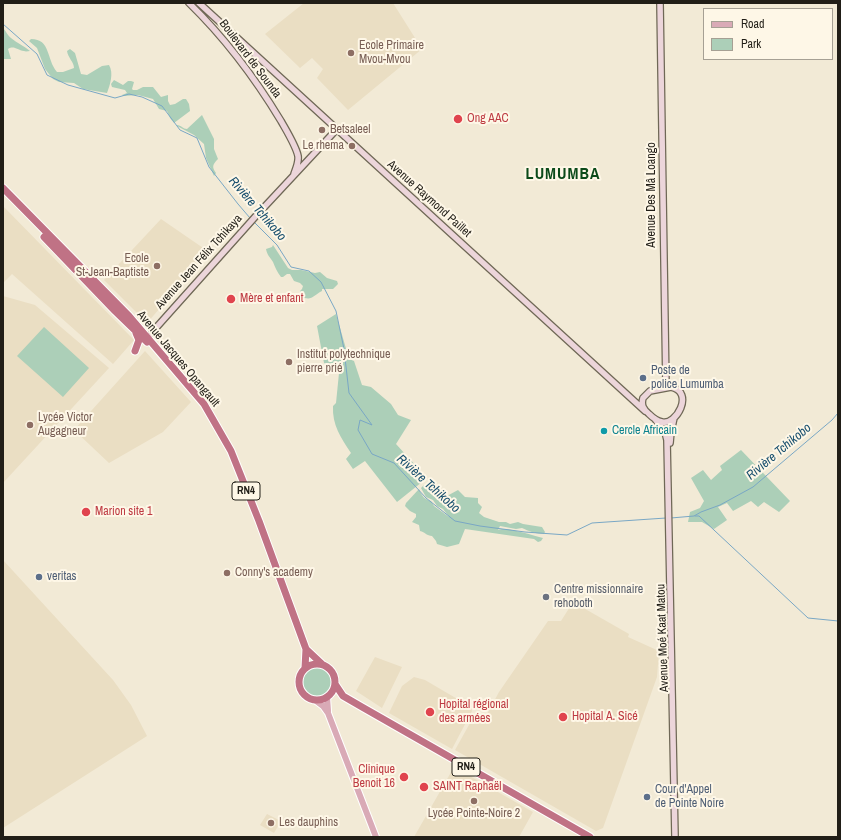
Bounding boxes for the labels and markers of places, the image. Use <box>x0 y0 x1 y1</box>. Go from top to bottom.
place label: Ecole Primaire Mvou-Mvou <box>359 39 424 67</box>
marker: Ecole Primaire Mvou-Mvou <box>346 48 356 58</box>
place label: Ong AAC <box>467 112 509 126</box>
marker: Ong AAC <box>452 113 464 125</box>
place label: Betsaleel <box>330 123 370 137</box>
marker: Betsaleel <box>317 125 327 135</box>
place label: Le rhema <box>302 139 344 153</box>
marker: Le rhema <box>347 141 357 151</box>
place label: Ecole St-Jean-Baptiste <box>76 252 149 280</box>
marker: Ecole St-Jean-Baptiste <box>152 261 162 271</box>
place label: Mère et enfant <box>240 292 303 306</box>
marker: Mère et enfant <box>225 293 237 305</box>
place label: Institut polytechnique pierre prié <box>297 348 391 376</box>
marker: Institut polytechnique pierre prié <box>284 357 294 367</box>
place label: Poste de police Lumumba <box>651 364 724 392</box>
marker: Poste de police Lumumba <box>638 373 648 383</box>
place label: Lycée Victor Augagneur <box>38 411 92 439</box>
marker: Lycée Victor Augagneur <box>25 420 35 430</box>
place label: Cercle Africain <box>612 424 677 438</box>
marker: Cercle Africain <box>599 426 609 436</box>
place label: Marion site 1 <box>95 505 152 519</box>
marker: Marion site 1 <box>80 506 92 518</box>
place label: Conny's academy <box>235 566 313 580</box>
marker: Conny's academy <box>222 568 232 578</box>
place label: veritas <box>47 570 77 584</box>
marker: veritas <box>34 572 44 582</box>
place label: Centre missionnaire rehoboth <box>554 583 643 611</box>
marker: Centre missionnaire rehoboth <box>541 592 551 602</box>
place label: Hopital régional des armées <box>439 698 508 726</box>
marker: Hopital régional des armées <box>424 706 436 718</box>
place label: Hopital A. Sicé <box>572 710 638 724</box>
marker: Hopital A. Sicé <box>557 711 569 723</box>
place label: Clinique Benoit 16 <box>353 763 395 791</box>
marker: Clinique Benoit 16 <box>398 771 410 783</box>
place label: SAINT Raphaël <box>433 780 501 794</box>
marker: SAINT Raphaël <box>418 781 430 793</box>
place label: Cour d'Appel de Pointe Noire <box>655 783 724 811</box>
marker: Cour d'Appel de Pointe Noire <box>642 792 652 802</box>
marker: Lycée Pointe-Noire 2 <box>469 796 479 806</box>
place label: Lycée Pointe-Noire 2 <box>428 807 520 821</box>
place label: Les dauphins <box>279 816 338 830</box>
marker: Les dauphins <box>266 818 276 828</box>

